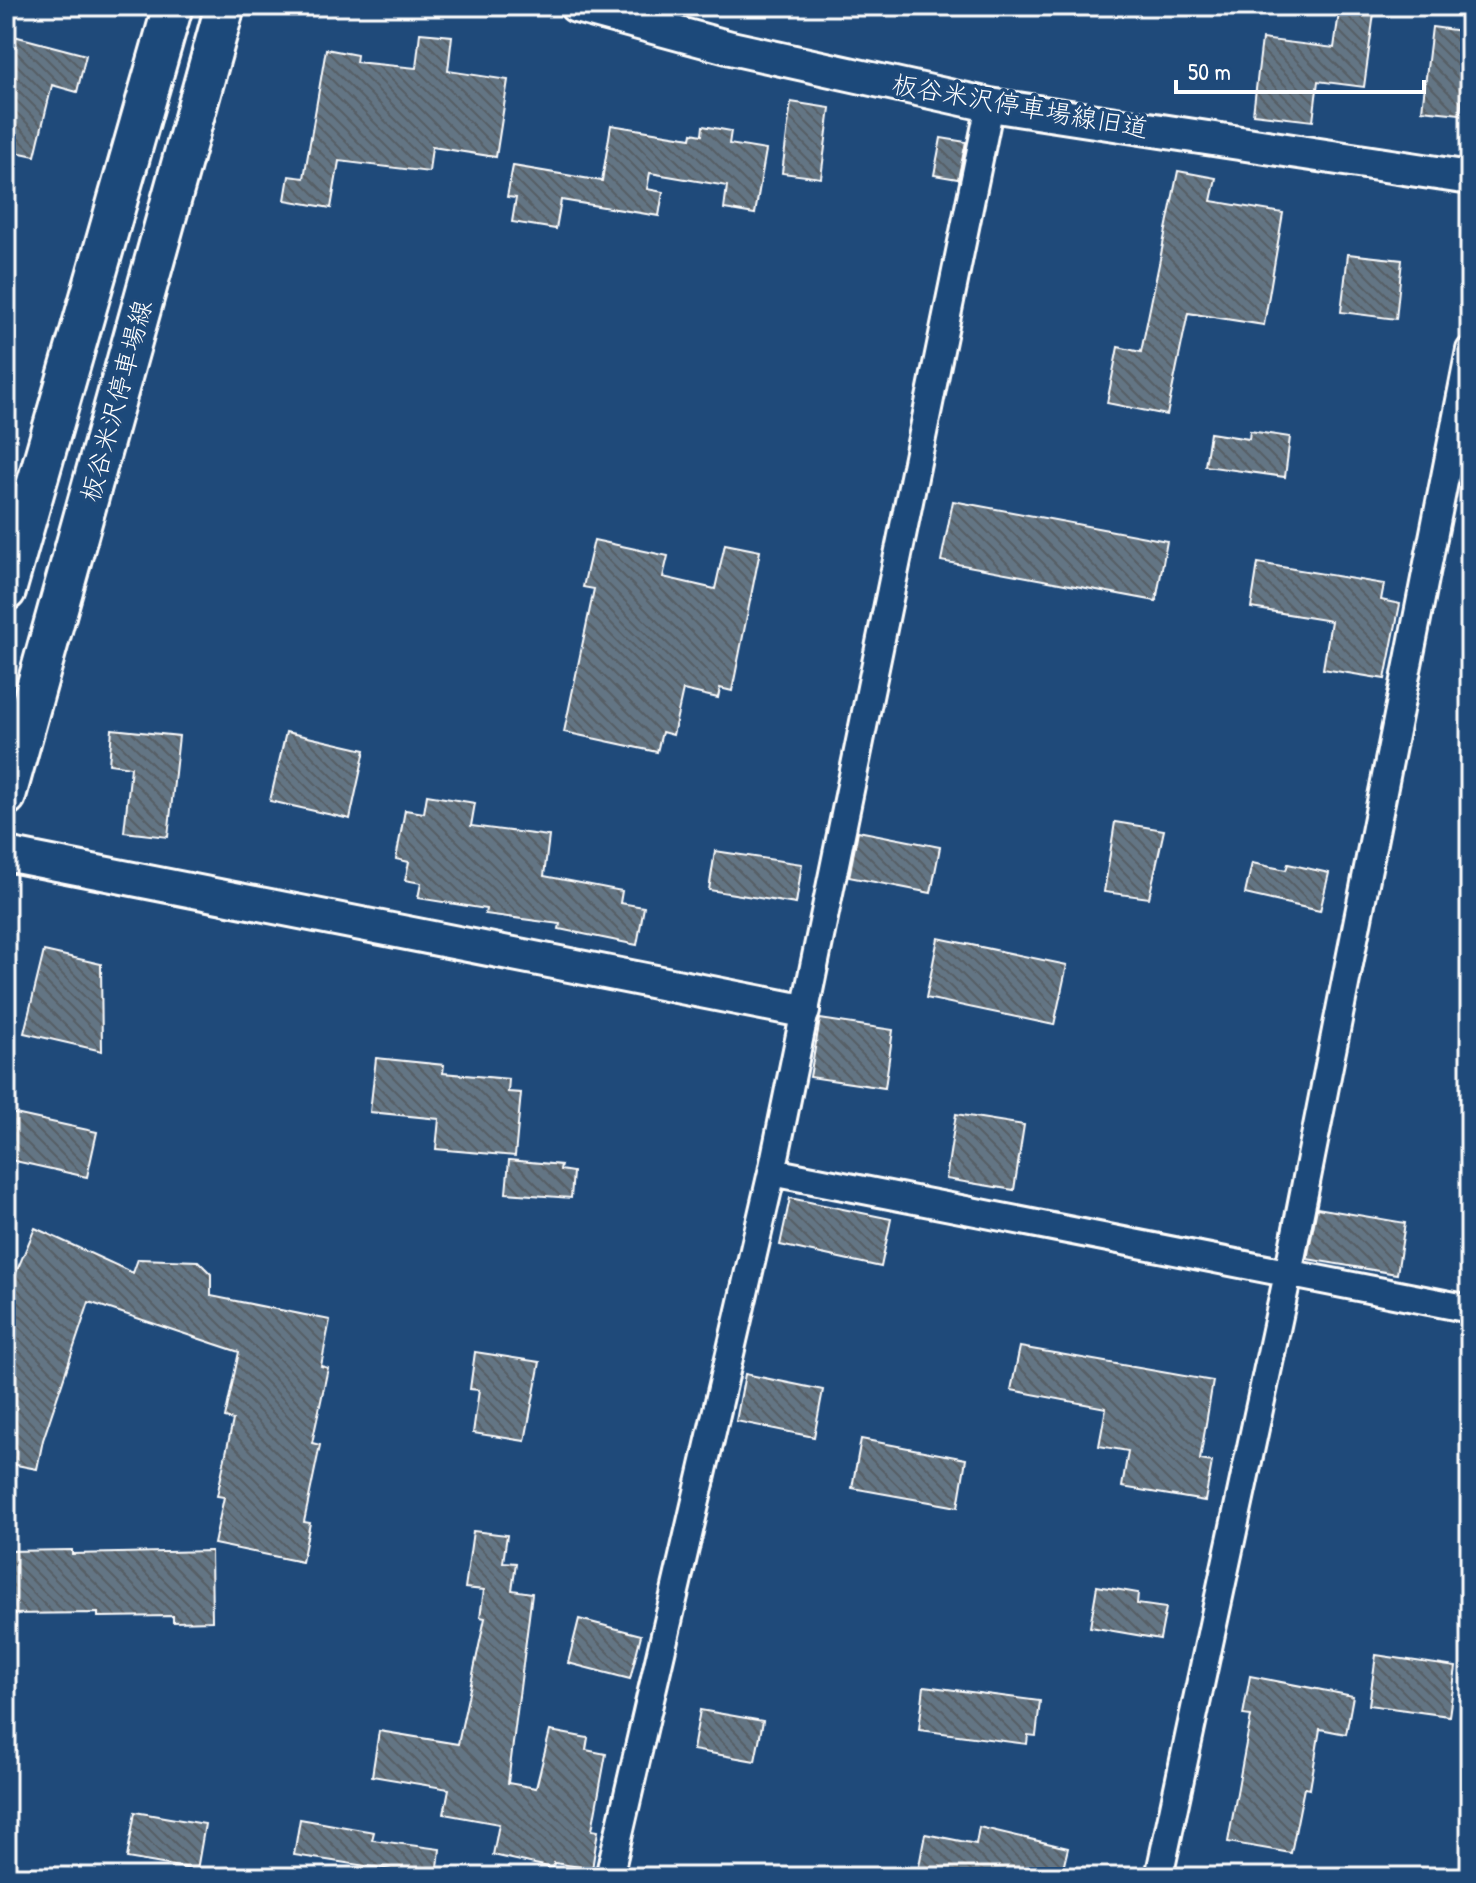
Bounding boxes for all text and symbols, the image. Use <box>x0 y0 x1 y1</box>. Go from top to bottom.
scale bar <box>1176 44 1424 94</box>
text: 50 m <box>1188 55 1231 87</box>
street label: 板谷米沢停車場線旧道 <box>889 66 1151 145</box>
street label: 板谷米沢停車場線 <box>72 296 159 506</box>

